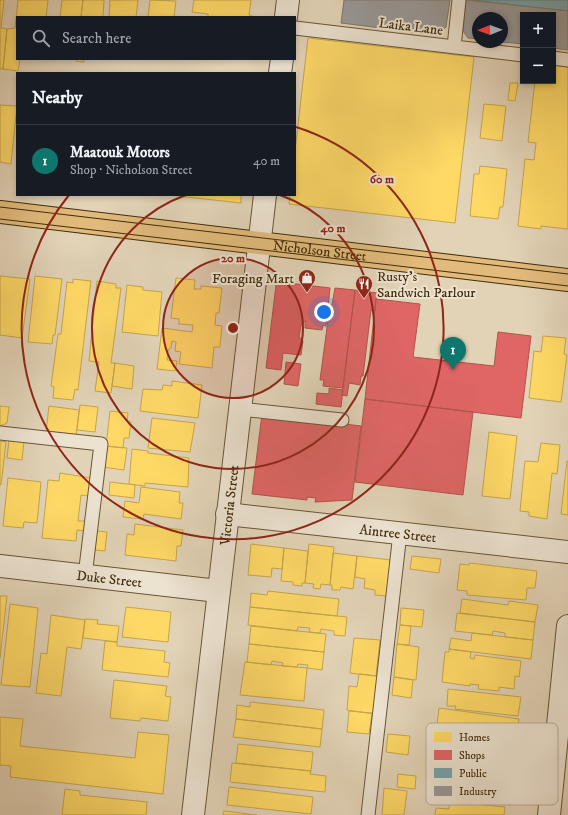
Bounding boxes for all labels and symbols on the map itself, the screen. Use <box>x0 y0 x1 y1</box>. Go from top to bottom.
north arrow <box>472 12 508 48</box>
street label: Laika Lane <box>378 14 444 40</box>
text: 60 m <box>370 172 394 187</box>
text: 40 m <box>320 221 345 236</box>
street label: Nicholson Street <box>272 237 368 266</box>
text: 20 m <box>221 251 245 266</box>
shop icon: Foraging Mart <box>297 268 317 293</box>
place label: Rusty's Sandwich Parlour <box>377 268 476 302</box>
place label: Foraging Mart <box>212 270 295 288</box>
restaurant icon: Rusty's Sandwich Parlour <box>354 274 374 299</box>
your location <box>314 302 334 322</box>
centre of rings <box>226 321 240 335</box>
pin: 1 <box>440 337 466 370</box>
street label: Victoria Street <box>216 464 244 547</box>
street label: Aintree Street <box>358 521 438 547</box>
street label: Duke Street <box>75 567 143 592</box>
legend <box>426 723 558 805</box>
text: Homes <box>459 731 490 745</box>
text: Shops <box>459 749 485 763</box>
text: Public <box>459 767 487 781</box>
text: Industry <box>459 785 497 799</box>

